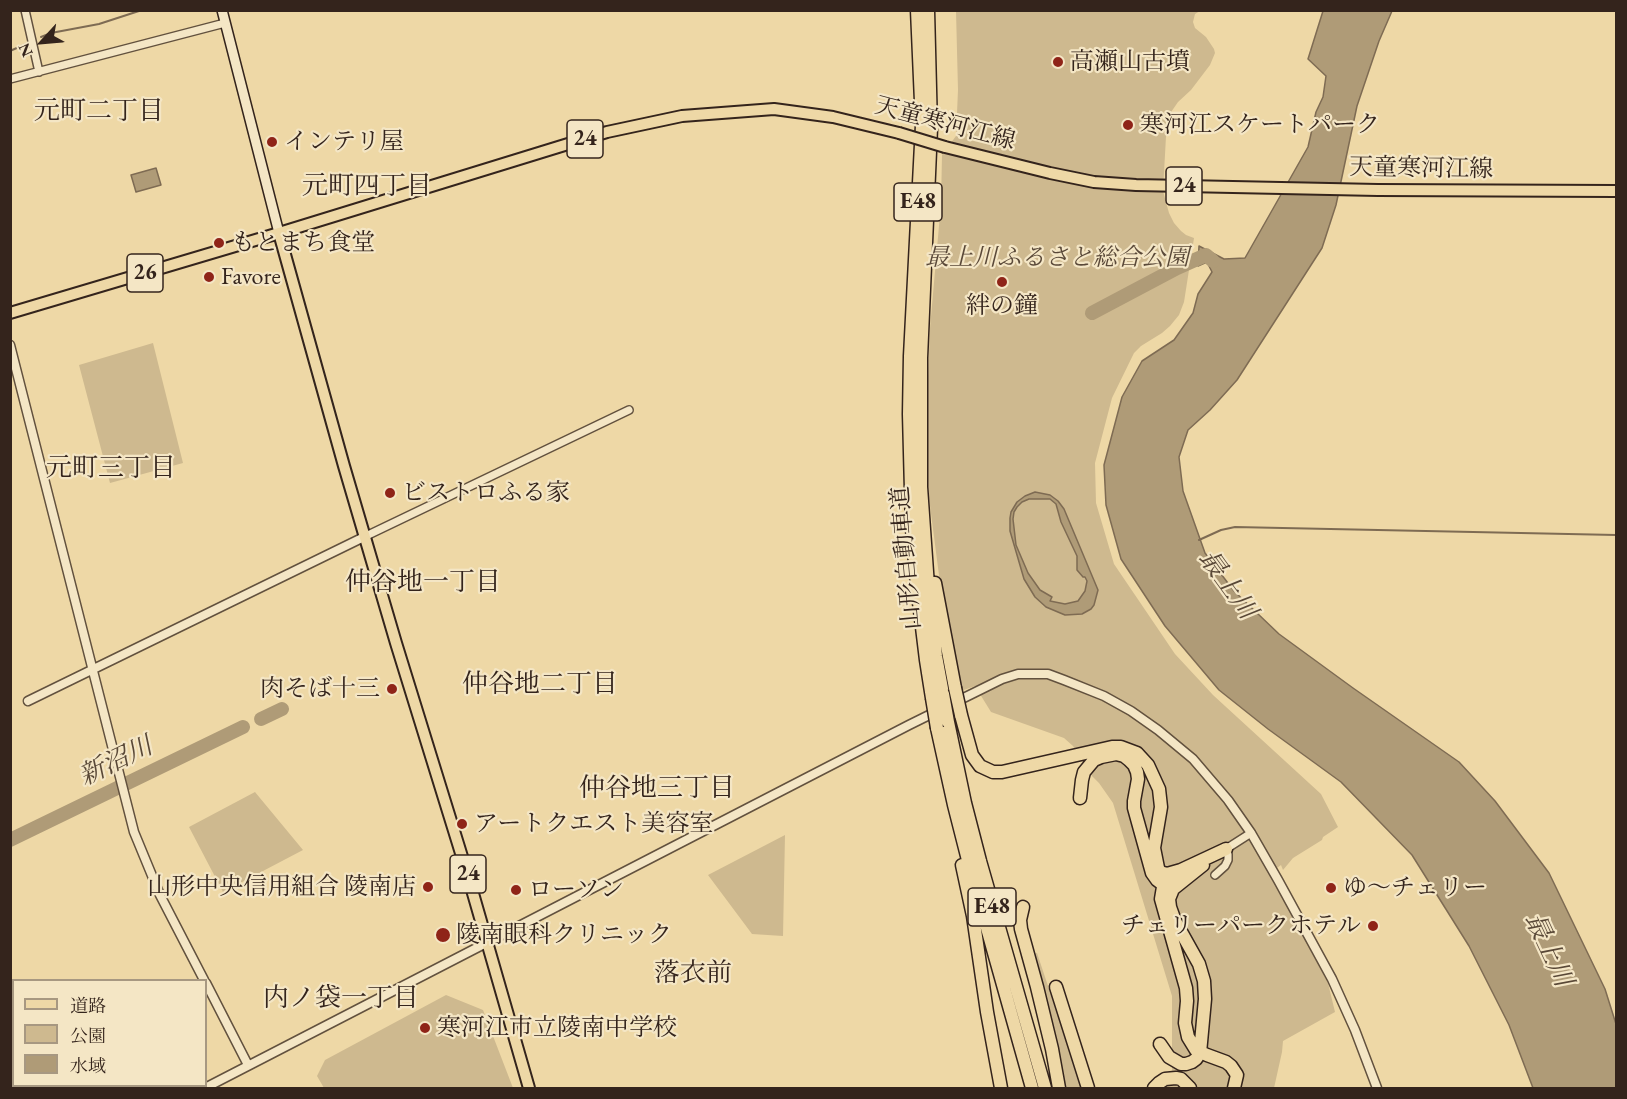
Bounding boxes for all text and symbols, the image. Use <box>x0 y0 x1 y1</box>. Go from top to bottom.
north arrow <box>12 12 72 72</box>
text: N <box>13 40 38 61</box>
place label: 高瀬山古墳 <box>1070 48 1190 76</box>
marker: 高瀬山古墳 <box>1051 55 1065 69</box>
street label: 天童寒河江線 <box>872 91 1018 157</box>
district label: 元町二丁目 <box>34 96 164 128</box>
place label: 寒河江スケートパーク <box>1140 111 1380 139</box>
marker: 寒河江スケートパーク <box>1121 118 1135 132</box>
road number: 24 <box>567 120 603 158</box>
place label: インテリ屋 <box>284 128 404 156</box>
marker: インテリ屋 <box>265 135 279 149</box>
street label: 天童寒河江線 <box>1349 153 1493 185</box>
road number: 24 <box>1166 167 1202 205</box>
district label: 元町四丁目 <box>302 171 432 203</box>
road number: E48 <box>894 183 942 221</box>
place label: もとまち食堂 <box>231 229 375 257</box>
marker: もとまち食堂 <box>212 236 226 250</box>
park label: 最上川ふるさと総合公園 <box>925 244 1189 272</box>
road number: 26 <box>127 254 163 292</box>
place label: Favore <box>221 263 281 291</box>
marker: Favore <box>202 270 216 284</box>
marker: 絆の鐘 <box>995 275 1009 289</box>
place label: 絆の鐘 <box>966 292 1038 320</box>
district label: 元町三丁目 <box>46 453 176 485</box>
place label: ビストロふる家 <box>402 479 570 507</box>
street label: 山形自動車道 <box>886 485 928 631</box>
marker: ビストロふる家 <box>383 486 397 500</box>
water label: 最上川 <box>1191 544 1263 626</box>
district label: 仲谷地一丁目 <box>345 567 501 599</box>
district label: 仲谷地二丁目 <box>462 669 618 701</box>
place label: 肉そば十三 <box>260 675 380 703</box>
marker: 肉そば十三 <box>385 682 399 696</box>
water label: 新沼川 <box>74 731 158 793</box>
district label: 仲谷地三丁目 <box>579 773 735 805</box>
place label: アートクエスト美容室 <box>474 810 713 838</box>
marker: アートクエスト美容室 <box>455 817 469 831</box>
road number: 24 <box>450 855 486 893</box>
place label: 山形中央信用組合 陵南店 <box>147 873 416 901</box>
place label: ゆ～チェリー <box>1343 874 1487 902</box>
place label: ローソン <box>528 876 624 904</box>
marker: 山形中央信用組合 陵南店 <box>421 880 435 894</box>
marker: ゆ～チェリー <box>1324 881 1338 895</box>
marker: ローソン <box>509 883 523 897</box>
road number: E48 <box>968 888 1016 926</box>
water label: 最上川 <box>1517 908 1579 992</box>
place label: チェリーパークホテル <box>1121 912 1361 940</box>
marker: チェリーパークホテル <box>1366 919 1380 933</box>
place label: 陵南眼科クリニック <box>456 921 672 949</box>
marker: 陵南眼科クリニック <box>434 926 452 944</box>
district label: 落衣前 <box>654 958 732 990</box>
legend <box>12 979 207 1087</box>
district label: 内ノ袋一丁目 <box>263 983 419 1015</box>
text: 道路 <box>70 994 106 1017</box>
place label: 寒河江市立陵南中学校 <box>437 1014 677 1042</box>
marker: 寒河江市立陵南中学校 <box>418 1021 432 1035</box>
text: 公園 <box>70 1024 106 1047</box>
text: 水域 <box>70 1054 106 1077</box>

